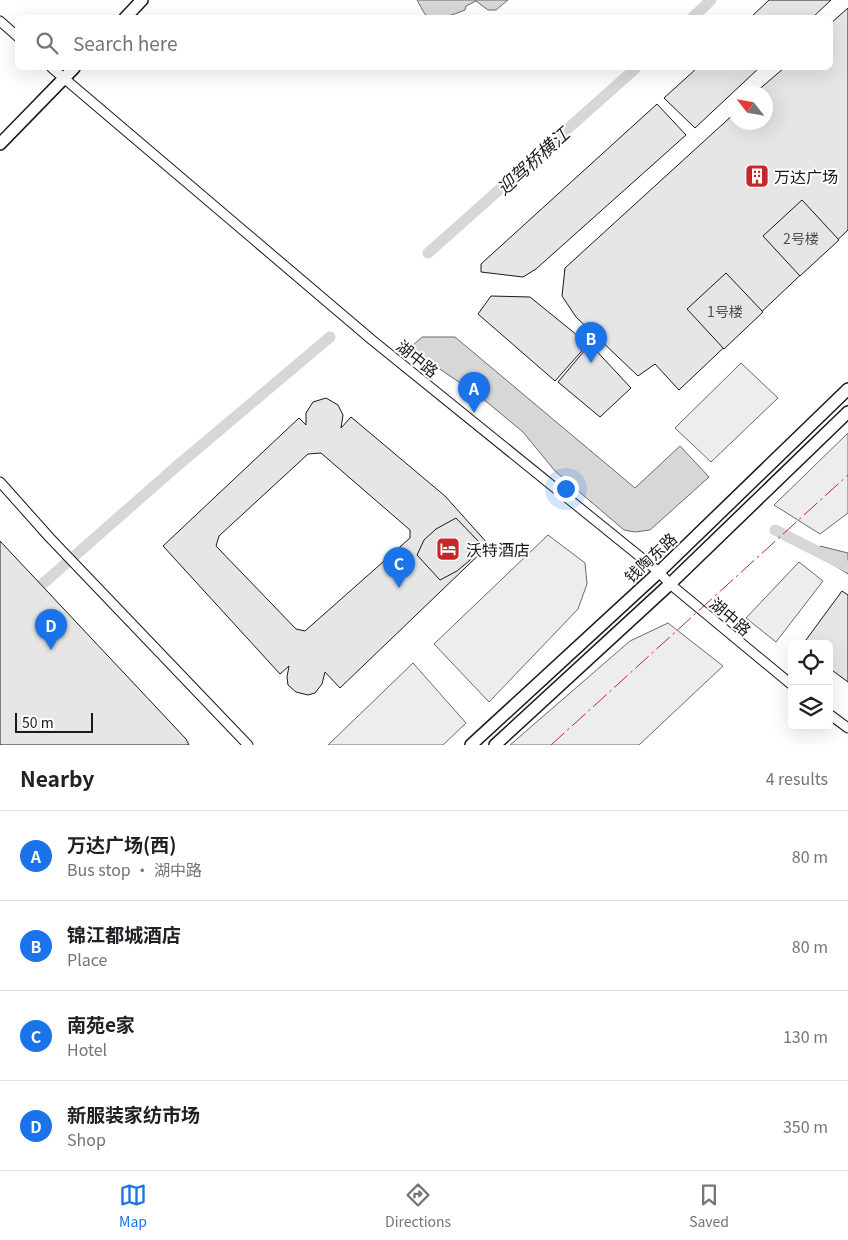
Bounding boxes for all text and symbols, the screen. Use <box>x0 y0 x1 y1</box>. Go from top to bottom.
search box <box>15 15 833 70</box>
icon: search <box>33 29 61 57</box>
text: Search here <box>73 29 177 56</box>
north arrow <box>728 85 773 130</box>
water label: 迎驾桥横江 <box>490 119 576 200</box>
building icon: 万达广场 <box>744 163 770 189</box>
place label: 万达广场 <box>774 164 838 188</box>
house number: 2号楼 <box>783 228 819 248</box>
house number: 1号楼 <box>707 301 743 321</box>
pin: B <box>575 322 607 363</box>
street label: 湖中路 <box>392 334 444 382</box>
pin: A <box>458 372 490 413</box>
your location <box>553 476 579 502</box>
street label: 钱陶东路 <box>618 526 682 588</box>
hotel icon: 沃特酒店 <box>435 536 461 562</box>
place label: 沃特酒店 <box>466 537 530 561</box>
pin: C <box>383 547 415 588</box>
street label: 湖中路 <box>705 591 757 641</box>
pin: D <box>35 609 67 650</box>
map controls <box>788 640 833 730</box>
button: locate <box>788 640 833 685</box>
button: layers <box>788 685 833 730</box>
scale bar <box>15 710 92 733</box>
text: 50 m <box>22 712 54 732</box>
text: Nearby <box>20 763 94 793</box>
text: 4 results <box>766 766 828 790</box>
text: 万达广场(西) <box>67 830 176 857</box>
text: A <box>31 844 41 868</box>
text: 80 m <box>792 844 828 868</box>
text: Bus stop · 湖中路 <box>67 857 202 881</box>
text: 锦江都城酒店 <box>67 920 181 947</box>
text: B <box>31 934 41 958</box>
text: 80 m <box>792 934 828 958</box>
text: Place <box>67 947 107 971</box>
text: 南苑e家 <box>67 1010 135 1037</box>
text: C <box>31 1024 41 1048</box>
text: 130 m <box>783 1024 828 1048</box>
text: Hotel <box>67 1037 107 1061</box>
text: 新服装家纺市场 <box>67 1100 200 1127</box>
text: D <box>30 1114 42 1138</box>
text: 350 m <box>783 1114 828 1138</box>
text: Shop <box>67 1127 106 1151</box>
tab: Map <box>119 1181 147 1231</box>
tab: Directions <box>385 1181 451 1231</box>
tab: Saved <box>689 1181 729 1231</box>

